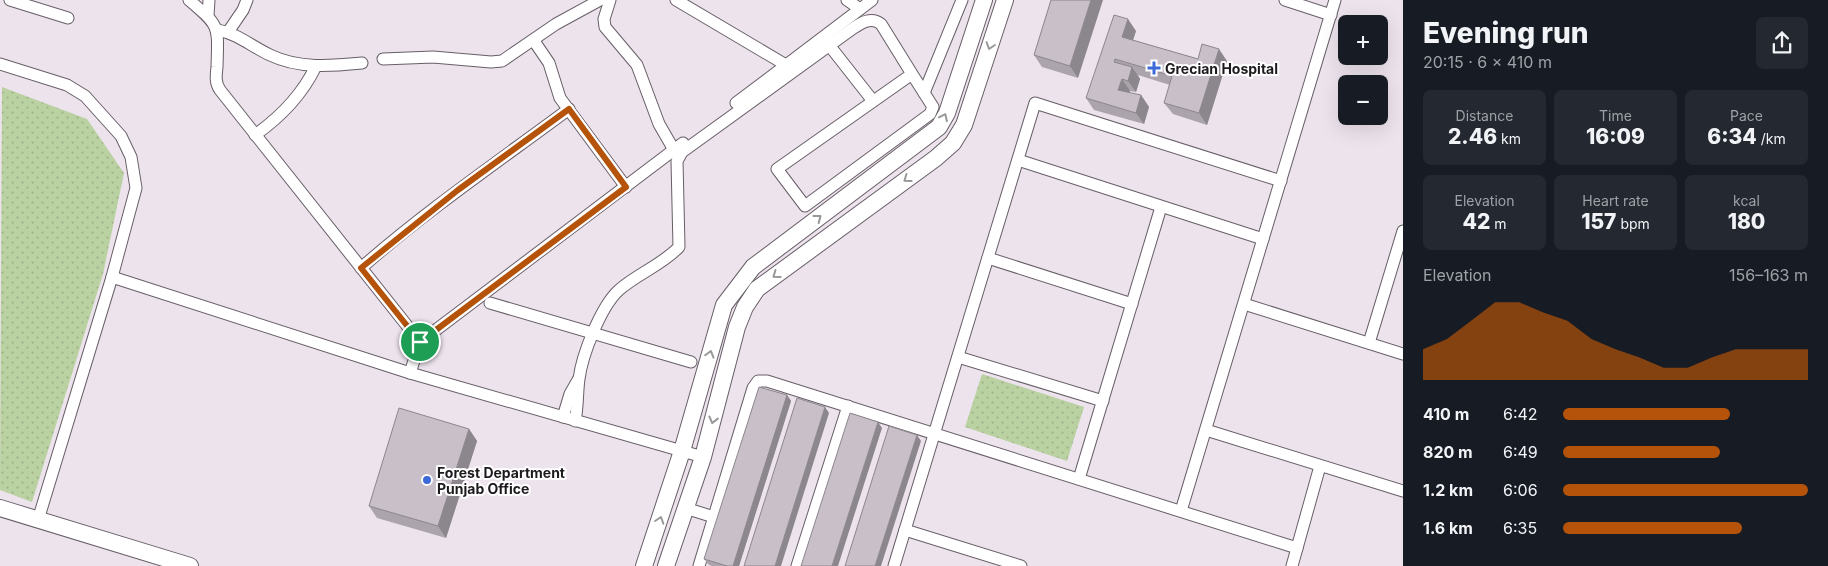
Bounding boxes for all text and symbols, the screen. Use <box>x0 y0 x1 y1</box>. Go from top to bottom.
map controls <box>1338 15 1388 125</box>
button: + <box>1338 15 1388 65</box>
text: Evening run <box>1423 16 1589 50</box>
button: share <box>1756 17 1808 69</box>
one-way arrow <box>986 42 996 50</box>
text: 20:15 · 6 × 410 m <box>1423 52 1552 72</box>
place label: Grecian Hospital <box>1165 60 1278 77</box>
marker: Grecian Hospital <box>1147 61 1161 75</box>
button: − <box>1338 75 1388 125</box>
text: Distance <box>1456 107 1513 124</box>
text: Time <box>1599 107 1632 124</box>
text: Pace <box>1730 107 1763 124</box>
one-way arrow <box>938 113 948 122</box>
text: 2.46 <box>1448 124 1497 149</box>
text: 16:09 <box>1586 124 1645 149</box>
text: 6:34 <box>1707 124 1757 149</box>
text: km <box>1497 130 1521 147</box>
text: /km <box>1757 130 1786 147</box>
one-way arrow <box>903 173 913 182</box>
text: Elevation <box>1455 192 1515 209</box>
text: Heart rate <box>1582 192 1649 209</box>
text: kcal <box>1733 192 1760 209</box>
text: 42 <box>1462 209 1490 234</box>
text: 157 <box>1581 209 1616 234</box>
text: 180 <box>1728 209 1765 234</box>
text: m <box>1490 215 1507 232</box>
text: bpm <box>1616 215 1650 232</box>
one-way arrow <box>812 216 821 224</box>
text: Elevation <box>1423 265 1492 285</box>
text: 156–163 m <box>1729 265 1808 285</box>
one-way arrow <box>772 269 782 278</box>
pin <box>399 321 441 363</box>
icon: arrive <box>406 328 434 356</box>
one-way arrow <box>704 350 714 359</box>
text: 410 m <box>1423 404 1469 424</box>
text: 6:42 <box>1503 404 1538 424</box>
one-way arrow <box>708 415 718 423</box>
text: 820 m <box>1423 442 1473 462</box>
text: 6:49 <box>1503 442 1538 462</box>
place label: Forest Department Punjab Office <box>437 464 565 497</box>
marker: Forest Department Punjab Office <box>421 474 433 486</box>
text: 1.2 km <box>1423 480 1473 500</box>
text: 6:06 <box>1503 480 1538 500</box>
one-way arrow <box>654 516 664 524</box>
text: 1.6 km <box>1423 518 1473 538</box>
text: 6:35 <box>1503 518 1537 538</box>

